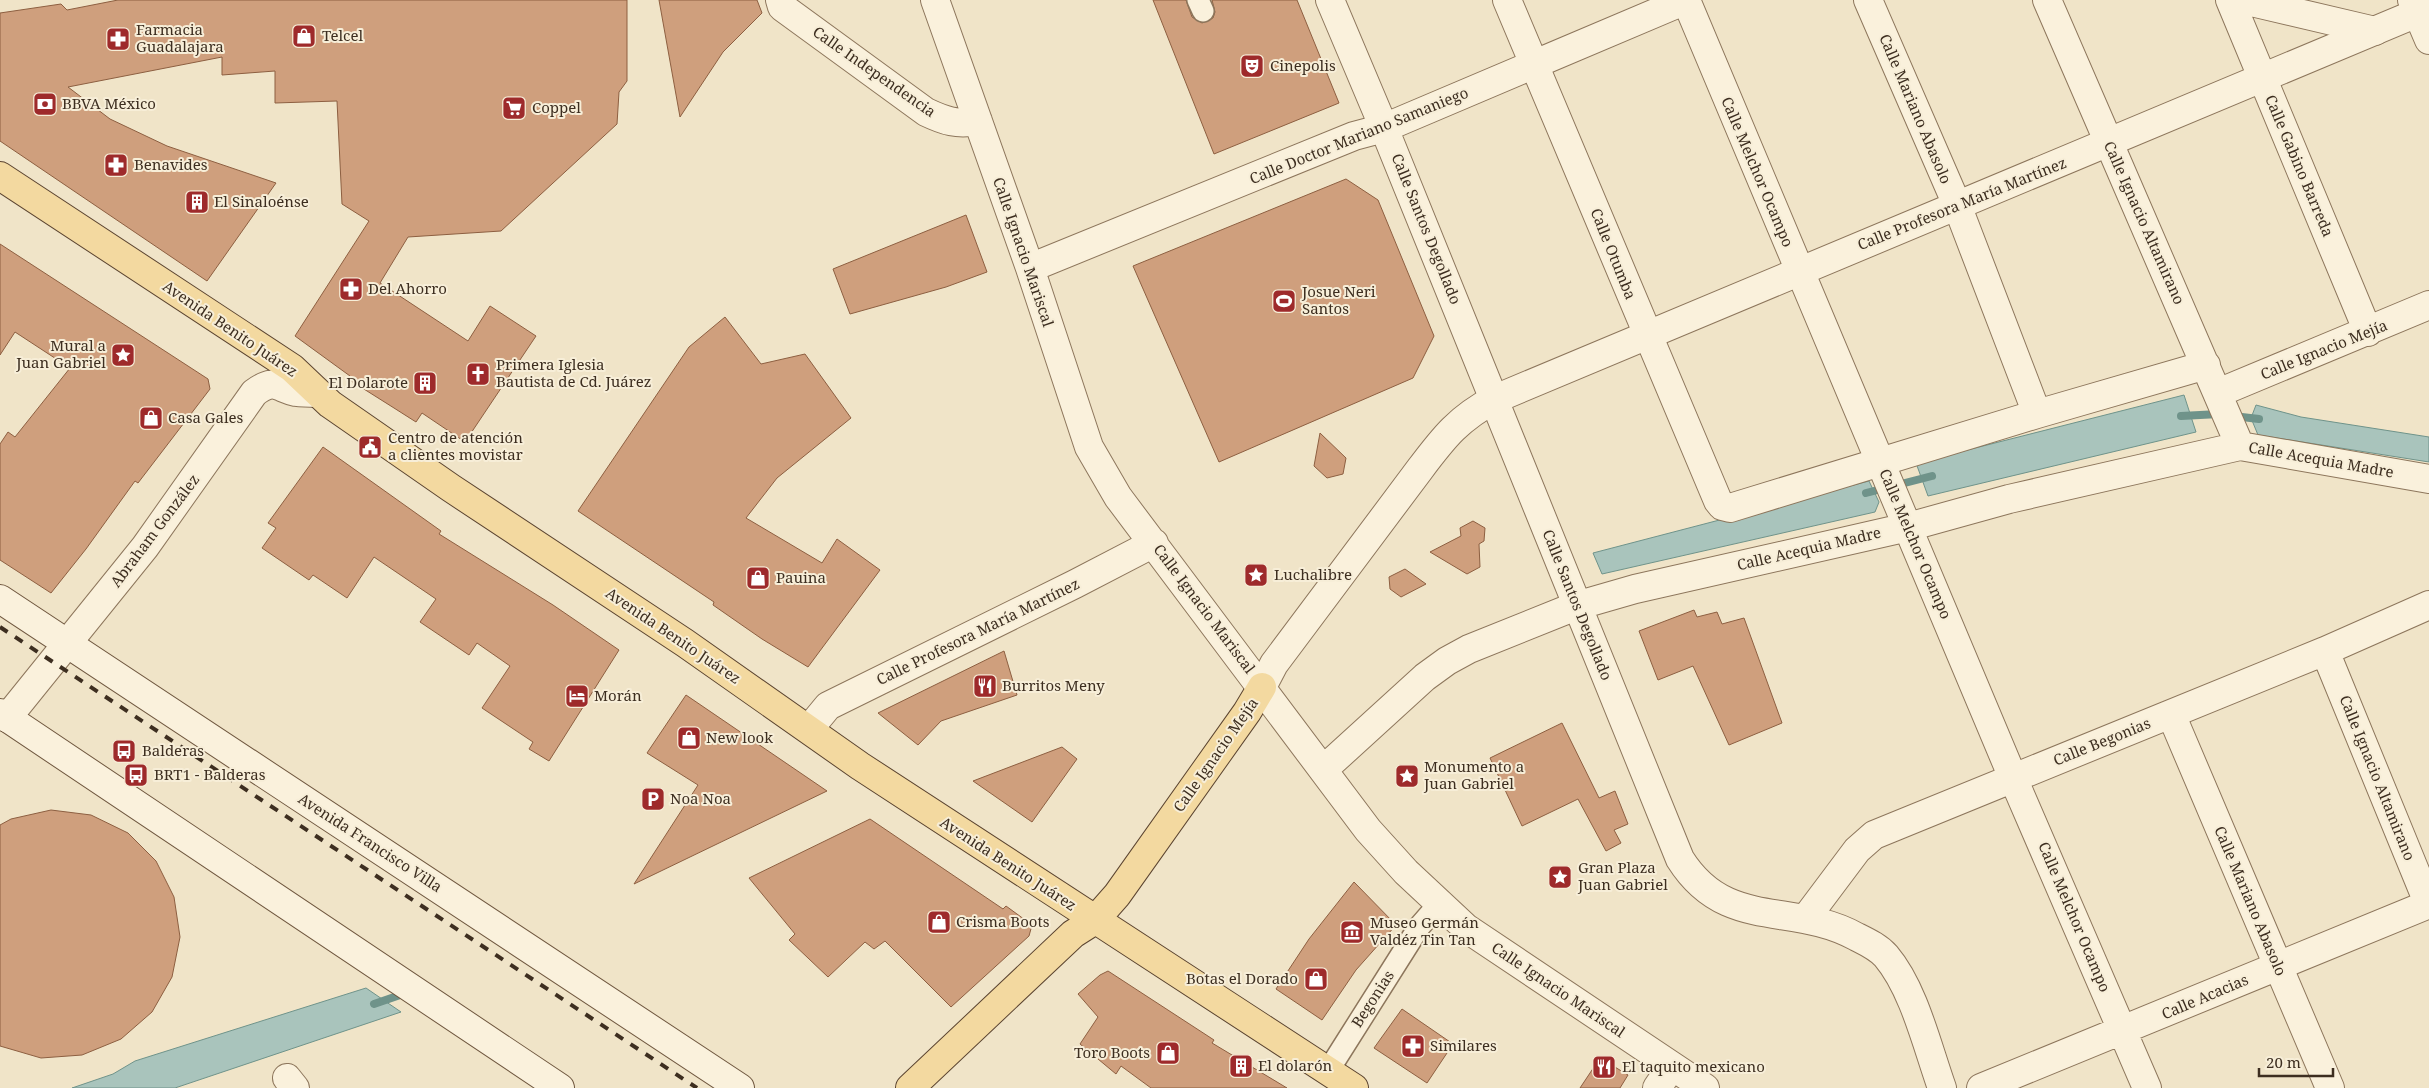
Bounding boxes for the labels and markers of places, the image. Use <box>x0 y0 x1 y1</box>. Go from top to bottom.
place label: Farmacia Guadalajara <box>136 19 224 56</box>
shop icon: Telcel <box>291 23 317 49</box>
place label: Telcel <box>322 25 364 45</box>
pharmacy icon: Farmacia Guadalajara <box>105 26 131 52</box>
theatre icon: Cinepolis <box>1239 53 1265 79</box>
place label: Cinepolis <box>1270 55 1336 75</box>
bank icon: BBVA México <box>32 91 58 117</box>
place label: BBVA México <box>62 93 156 113</box>
supermarket icon: Coppel <box>501 95 527 121</box>
place label: Coppel <box>532 97 581 117</box>
pharmacy icon: Benavides <box>103 152 129 178</box>
place label: Benavides <box>134 154 208 174</box>
building icon: El Sinaloénse <box>184 189 210 215</box>
place label: El Sinaloénse <box>214 191 309 211</box>
pharmacy icon: Del Ahorro <box>338 276 364 302</box>
place label: Del Ahorro <box>368 278 447 298</box>
place label: Josue Neri Santos <box>1301 281 1376 318</box>
sports icon: Josue Neri Santos <box>1271 288 1297 314</box>
place label: Mural a Juan Gabriel <box>15 335 106 372</box>
place icon: Mural a Juan Gabriel <box>110 342 136 368</box>
place label: Primera Iglesia Bautista de Cd. Juárez <box>496 354 652 391</box>
church icon: Primera Iglesia Bautista de Cd. Juárez <box>465 361 491 387</box>
building icon: El Dolarote <box>412 370 438 396</box>
place label: El Dolarote <box>328 372 408 392</box>
shop icon: Casa Gales <box>138 405 164 431</box>
place label: Casa Gales <box>168 407 244 427</box>
place label: Centro de atención a clientes movistar <box>388 427 523 464</box>
public building icon: Centro de atención a clientes movistar <box>357 434 383 460</box>
place icon: Luchalibre <box>1243 562 1269 588</box>
place label: Luchalibre <box>1274 564 1352 584</box>
shop icon: Pauina <box>745 565 771 591</box>
place label: Pauina <box>776 567 826 587</box>
restaurant icon: Burritos Meny <box>972 673 998 699</box>
place label: Burritos Meny <box>1002 675 1105 695</box>
hotel icon: Morán <box>564 683 590 709</box>
place label: Morán <box>594 685 642 705</box>
shop icon: New look <box>676 725 702 751</box>
place label: New look <box>706 727 773 747</box>
bus stop icon: Balderas <box>111 738 137 764</box>
place label: Balderas <box>142 740 204 760</box>
place label: Monumento a Juan Gabriel <box>1423 756 1524 793</box>
bus stop icon: BRT1 - Balderas <box>123 762 149 788</box>
place icon: Monumento a Juan Gabriel <box>1394 763 1420 789</box>
place label: BRT1 - Balderas <box>154 764 266 784</box>
parking icon: Noa Noa <box>640 786 666 812</box>
place label: Noa Noa <box>670 788 731 808</box>
place label: Gran Plaza Juan Gabriel <box>1577 857 1668 894</box>
place icon: Gran Plaza Juan Gabriel <box>1547 864 1573 890</box>
shop icon: Crisma Boots <box>926 909 952 935</box>
place label: Crisma Boots <box>956 911 1050 931</box>
place label: Museo Germán Valdéz Tin Tan <box>1370 912 1479 949</box>
museum icon: Museo Germán Valdéz Tin Tan <box>1339 919 1365 945</box>
shop icon: Botas el Dorado <box>1303 966 1329 992</box>
place label: Botas el Dorado <box>1186 968 1298 988</box>
pharmacy icon: Similares <box>1400 1033 1426 1059</box>
place label: Similares <box>1430 1035 1497 1055</box>
shop icon: Toro Boots <box>1155 1040 1181 1066</box>
place label: Toro Boots <box>1074 1042 1150 1062</box>
building icon: El dolarón <box>1228 1053 1254 1079</box>
restaurant icon: El taquito mexicano <box>1591 1054 1617 1080</box>
place label: El dolarón <box>1258 1055 1333 1075</box>
place label: El taquito mexicano <box>1622 1056 1765 1076</box>

